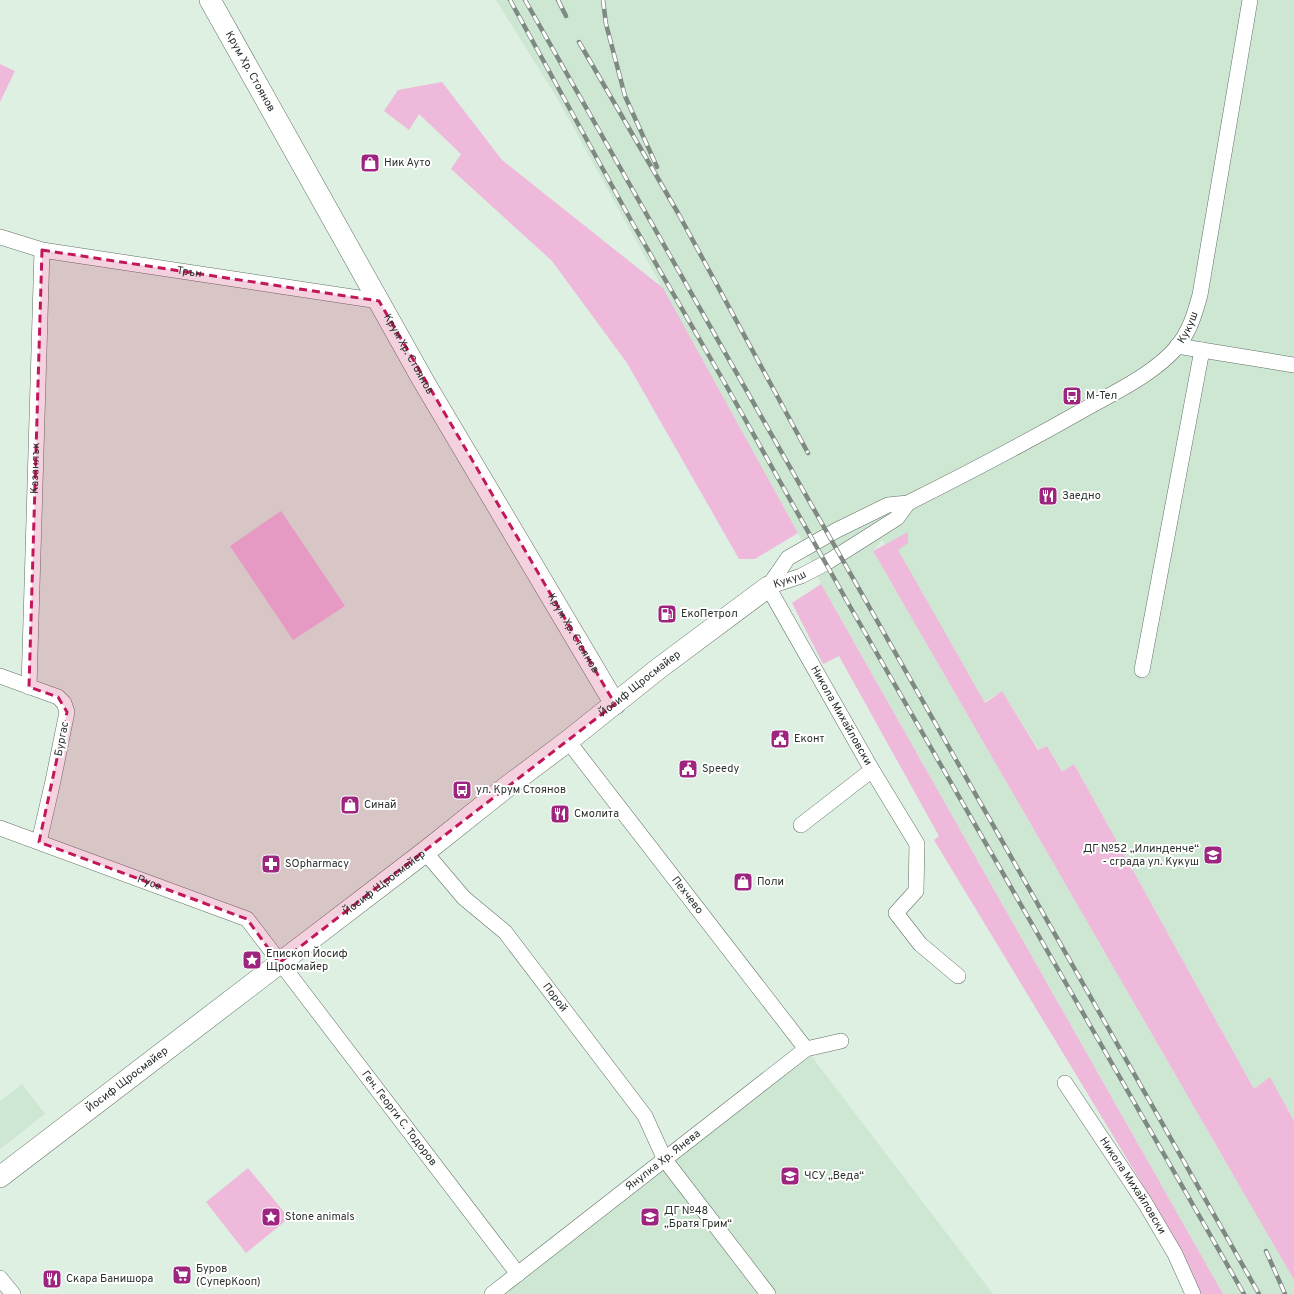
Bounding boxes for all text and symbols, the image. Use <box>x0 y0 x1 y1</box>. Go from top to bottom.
street label: Крум Хр. Стоянов <box>222 29 278 114</box>
shop icon: Ник Ауто <box>359 152 381 174</box>
place label: Ник Ауто <box>384 156 431 170</box>
street label: Трън <box>176 264 203 281</box>
street label: Кукуш <box>1175 310 1202 346</box>
street label: Крум Хр. Стоянов <box>380 311 437 397</box>
bus stop icon: М-Тел <box>1061 385 1083 407</box>
place label: М-Тел <box>1086 389 1117 403</box>
street label: Казанлък <box>28 442 43 494</box>
restaurant icon: Заедно <box>1037 485 1059 507</box>
place label: Заедно <box>1062 489 1101 503</box>
street label: Кукуш <box>772 567 809 592</box>
street label: Крум Хр. Стоянов <box>544 591 602 676</box>
fuel station icon: ЕкоПетрол <box>656 603 678 625</box>
place label: ЕкоПетрол <box>681 607 738 621</box>
street label: Йосиф Щросмайер <box>596 647 684 720</box>
street label: Никола Михайловски <box>807 663 875 768</box>
street label: Бургас <box>52 720 72 758</box>
public building icon: Еконт <box>769 728 791 750</box>
place label: Еконт <box>794 732 825 746</box>
public building icon: Speedy <box>677 758 699 780</box>
place label: Speedy <box>702 762 739 776</box>
bus stop icon: ул. Крум Стоянов <box>451 779 473 801</box>
place label: ул. Крум Стоянов <box>476 783 566 797</box>
shop icon: Синай <box>339 794 361 816</box>
place label: Синай <box>364 798 397 812</box>
restaurant icon: Смолита <box>549 803 571 825</box>
place label: Смолита <box>574 807 619 821</box>
place label: ДГ №52 „Илинденче“ - сграда ул. Кукуш <box>1083 842 1199 869</box>
school or university icon: ДГ №52 „Илинденче“ - сграда ул. Кукуш <box>1202 844 1224 866</box>
street label: Йосиф Щросмайер <box>340 847 428 919</box>
pharmacy icon: SOpharmacy <box>260 853 282 875</box>
place label: SOpharmacy <box>285 857 349 871</box>
shop icon: Поли <box>732 871 754 893</box>
street label: Русе <box>135 872 163 894</box>
street label: Пехчево <box>668 874 706 917</box>
place label: Поли <box>757 875 784 889</box>
place label: Епископ Йосиф Щросмайер <box>266 946 348 974</box>
place icon: Епископ Йосиф Щросмайер <box>241 949 263 971</box>
street label: Порой <box>539 980 570 1015</box>
street label: Йосиф Щросмайер <box>83 1044 171 1116</box>
street label: Ген. Георги С. Тодоров <box>358 1068 440 1169</box>
street label: Янулка Хр. Янева <box>623 1127 704 1194</box>
street label: Никола Михайловски <box>1096 1135 1169 1237</box>
school or university icon: ЧСУ „Веда“ <box>779 1165 801 1187</box>
place label: ЧСУ „Веда“ <box>804 1169 864 1183</box>
place label: ДГ №48 „Братя Грим“ <box>664 1204 732 1231</box>
place icon: Stone animals <box>260 1206 282 1228</box>
school or university icon: ДГ №48 „Братя Грим“ <box>639 1206 661 1228</box>
place label: Stone animals <box>285 1210 355 1224</box>
place label: Буров (СуперКооп) <box>196 1262 261 1289</box>
supermarket icon: Буров (СуперКооп) <box>171 1264 193 1286</box>
restaurant icon: Скара Банишора <box>41 1268 63 1290</box>
place label: Скара Банишора <box>66 1272 154 1286</box>

